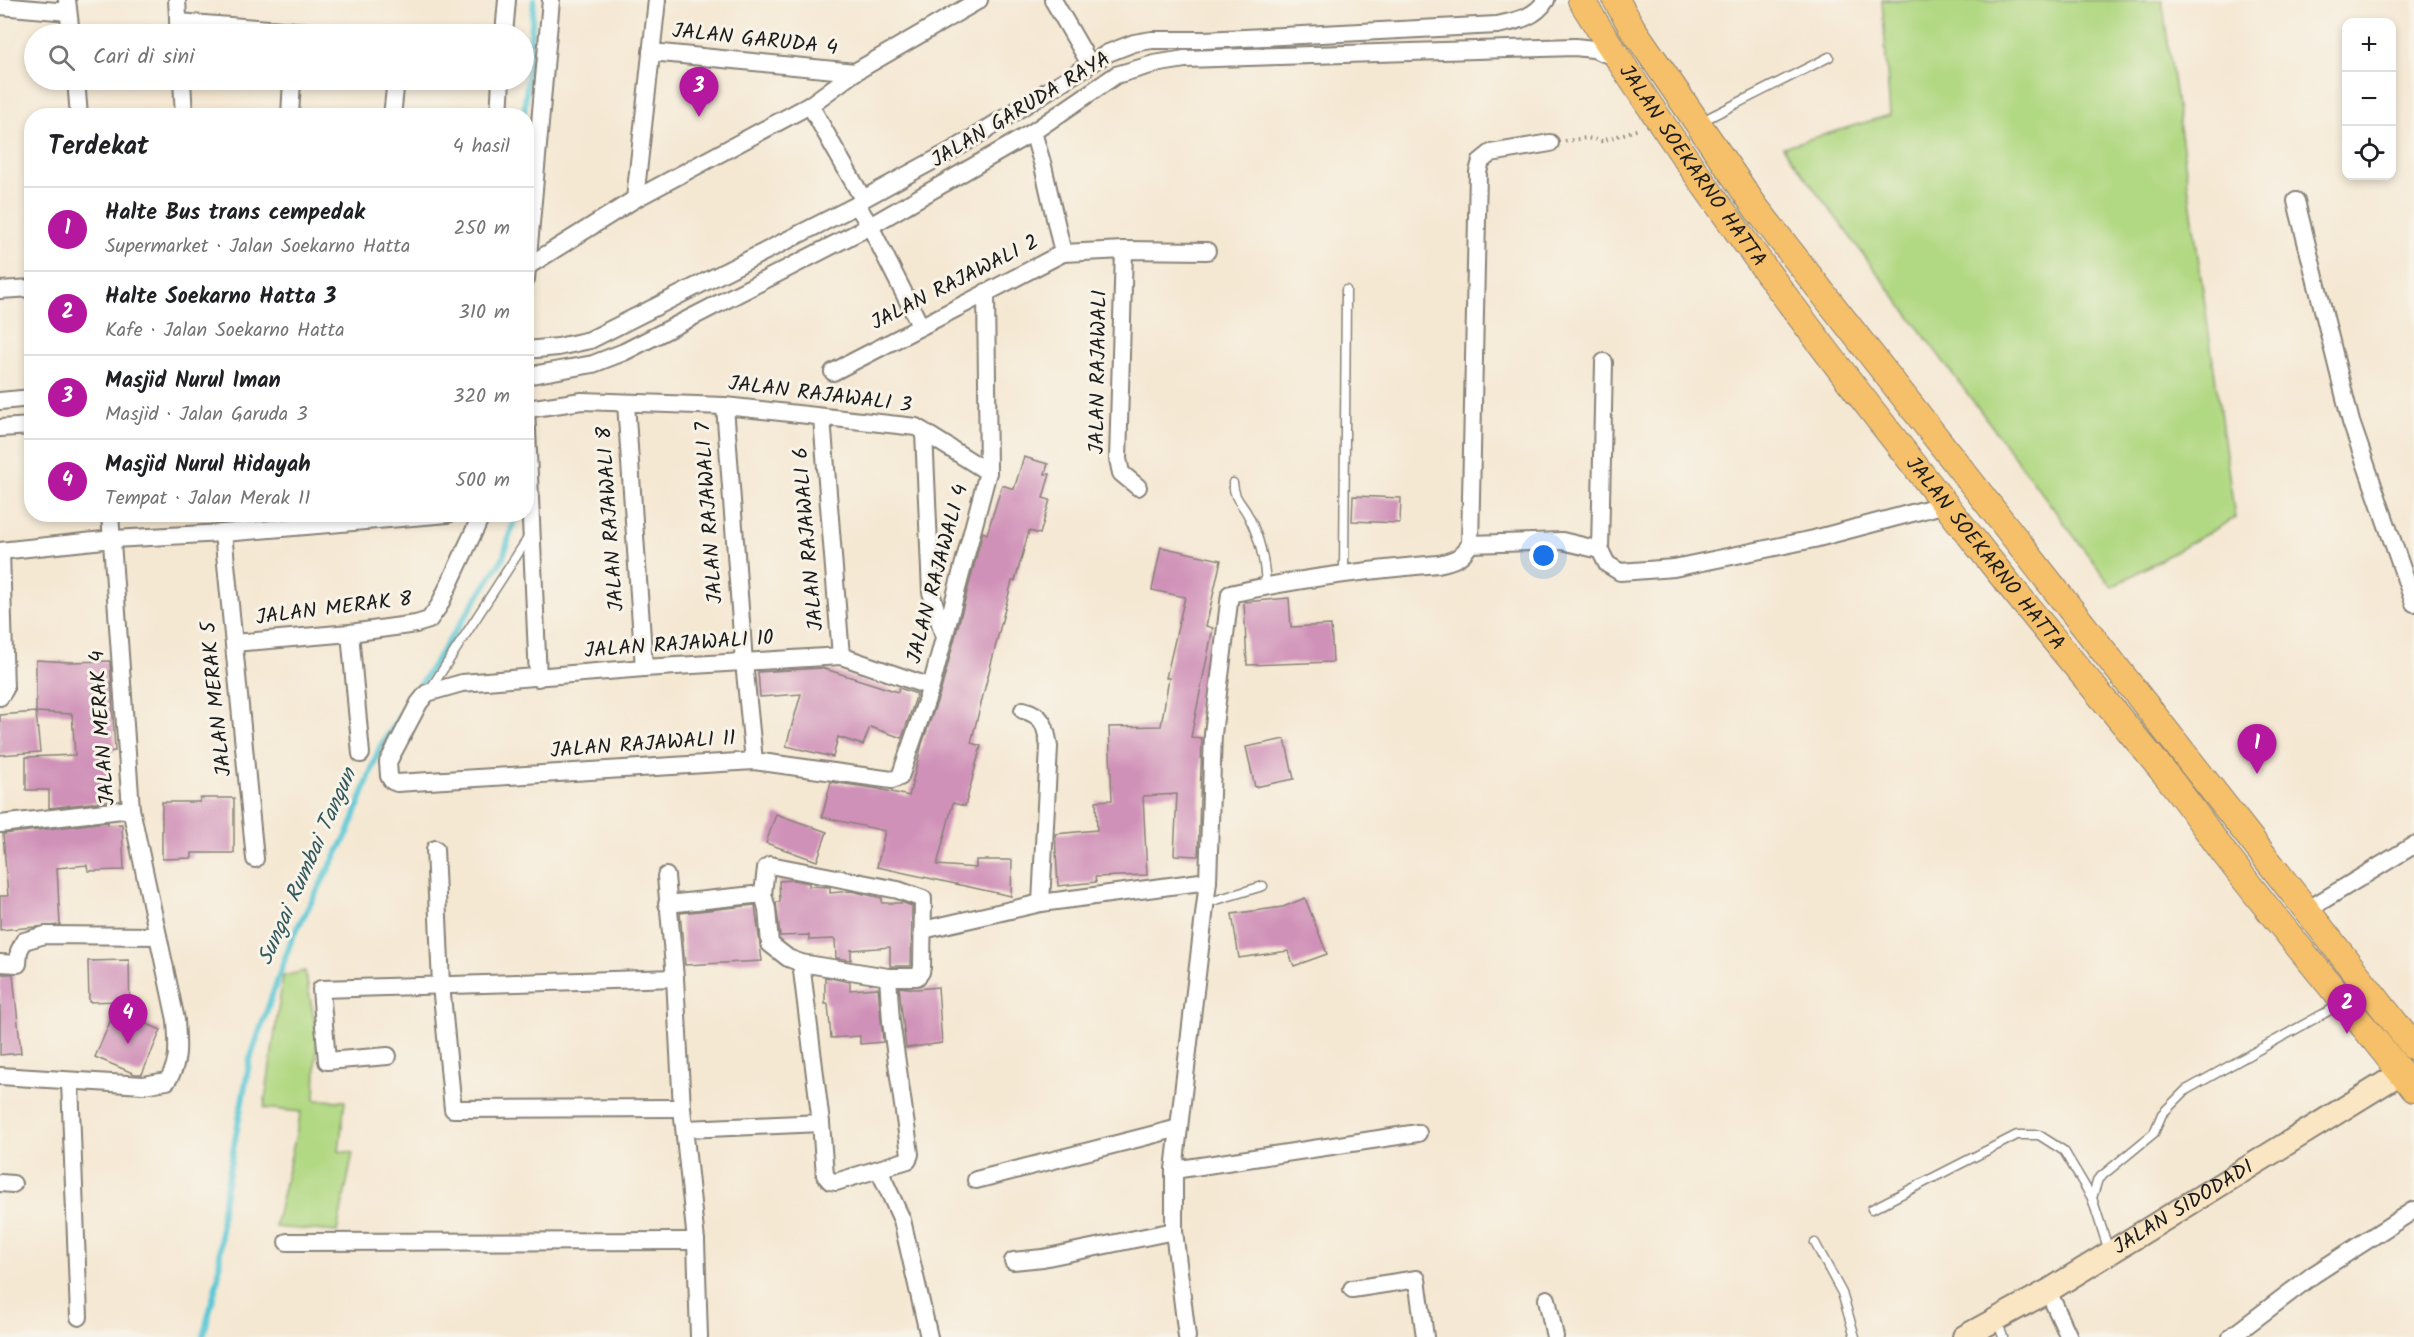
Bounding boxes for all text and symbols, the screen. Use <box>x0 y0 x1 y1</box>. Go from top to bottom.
street label: JALAN GARUDA 4 <box>671 15 839 65</box>
map controls <box>2342 18 2396 180</box>
button: + <box>2342 18 2396 72</box>
search box <box>24 24 534 90</box>
text: Cari di sini <box>93 40 194 75</box>
icon: search <box>45 41 78 74</box>
street label: JALAN GARUDA RAYA <box>925 43 1117 177</box>
street label: JALAN SOEKARNO HATTA <box>1610 58 1775 274</box>
pin: 3 <box>680 68 718 117</box>
button: − <box>2342 72 2396 126</box>
text: Terdekat <box>48 126 149 168</box>
button: locate <box>2342 126 2396 180</box>
text: 4 hasil <box>453 131 510 163</box>
text: Halte Bus trans cempedak <box>105 196 365 231</box>
text: 1 <box>64 213 71 245</box>
text: 250 m <box>454 213 510 245</box>
street label: JALAN RAJAWALI 2 <box>865 226 1045 340</box>
text: Supermarket · Jalan Soekarno Hatta <box>105 231 410 263</box>
text: Halte Soekarno Hatta 3 <box>105 280 336 315</box>
street label: JALAN RAJAWALI <box>1081 290 1117 454</box>
text: 2 <box>62 297 73 329</box>
text: 310 m <box>458 297 510 329</box>
text: Kafe · Jalan Soekarno Hatta <box>105 315 345 347</box>
text: Masjid Nurul Iman <box>105 364 281 399</box>
street label: JALAN RAJAWALI 3 <box>726 367 914 423</box>
text: 3 <box>62 381 73 413</box>
text: 320 m <box>453 381 510 413</box>
text: Masjid · Jalan Garuda 3 <box>105 399 308 431</box>
street label: JALAN RAJAWALI 7 <box>687 420 733 605</box>
street label: JALAN RAJAWALI 8 <box>588 425 634 613</box>
street label: JALAN RAJAWALI 6 <box>785 446 833 632</box>
text: Masjid Nurul Hidayah <box>105 448 311 483</box>
street label: JALAN SOEKARNO HATTA <box>1897 449 2073 658</box>
text: 4 <box>62 465 73 497</box>
text: 500 m <box>455 465 510 497</box>
street label: JALAN RAJAWALI 4 <box>898 481 978 667</box>
text: Tempat · Jalan Merak 11 <box>105 483 311 515</box>
your location <box>1529 541 1558 570</box>
street label: JALAN MERAK 8 <box>254 583 414 635</box>
street label: JALAN MERAK 5 <box>192 618 242 778</box>
street label: JALAN RAJAWALI 10 <box>583 622 775 668</box>
street label: JALAN MERAK 4 <box>81 649 125 807</box>
street label: JALAN RAJAWALI 11 <box>549 722 737 768</box>
pin: 1 <box>2238 724 2276 774</box>
water label: Sungai Rumbai Tangun <box>249 761 368 971</box>
pin: 2 <box>2328 984 2366 1034</box>
pin: 4 <box>108 994 148 1044</box>
street label: JALAN SIDODADI <box>2107 1151 2260 1263</box>

